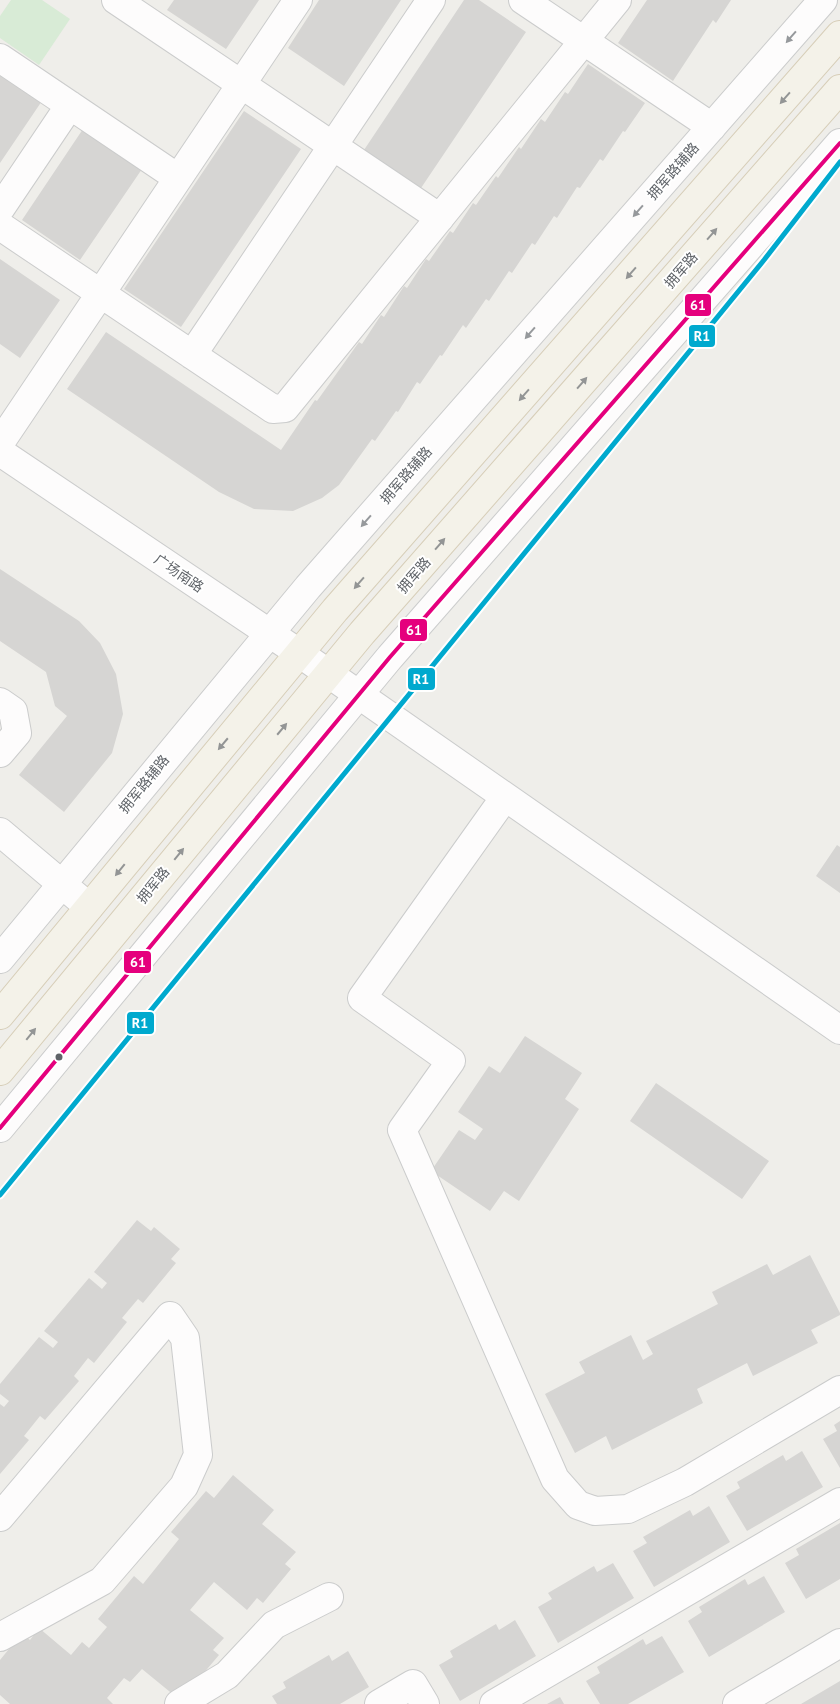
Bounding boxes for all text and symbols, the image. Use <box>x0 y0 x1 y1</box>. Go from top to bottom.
one-way arrow <box>785 30 797 42</box>
one-way arrow <box>780 92 791 104</box>
street label: 拥军路辅路 <box>643 139 703 203</box>
one-way arrow <box>632 205 643 218</box>
one-way arrow <box>707 228 718 241</box>
street label: 拥军路 <box>660 248 702 292</box>
one-way arrow <box>626 266 637 279</box>
line badge: 61 <box>684 293 712 317</box>
text: 61 <box>690 296 706 314</box>
line badge: R1 <box>688 324 716 348</box>
one-way arrow <box>525 327 536 340</box>
text: R1 <box>694 327 710 345</box>
one-way arrow <box>576 377 588 389</box>
one-way arrow <box>519 388 530 401</box>
street label: 拥军路辅路 <box>376 443 436 507</box>
one-way arrow <box>360 515 371 528</box>
one-way arrow <box>435 538 446 551</box>
street label: 广场南路 <box>151 550 207 596</box>
street label: 拥军路 <box>393 553 435 597</box>
one-way arrow <box>354 576 365 589</box>
line badge: 61 <box>399 618 428 642</box>
text: 61 <box>406 621 422 639</box>
line badge: R1 <box>407 667 436 691</box>
text: R1 <box>413 670 429 688</box>
one-way arrow <box>277 723 288 736</box>
one-way arrow <box>218 738 229 751</box>
street label: 拥军路辅路 <box>115 751 173 817</box>
one-way arrow <box>173 848 184 861</box>
one-way arrow <box>114 863 125 876</box>
street label: 拥军路 <box>133 863 173 907</box>
line badge: 61 <box>123 950 152 974</box>
text: 61 <box>130 953 146 971</box>
line badge: R1 <box>126 1011 155 1035</box>
text: R1 <box>132 1014 148 1032</box>
one-way arrow <box>25 1028 36 1040</box>
unlabelled marker <box>54 1052 64 1062</box>

